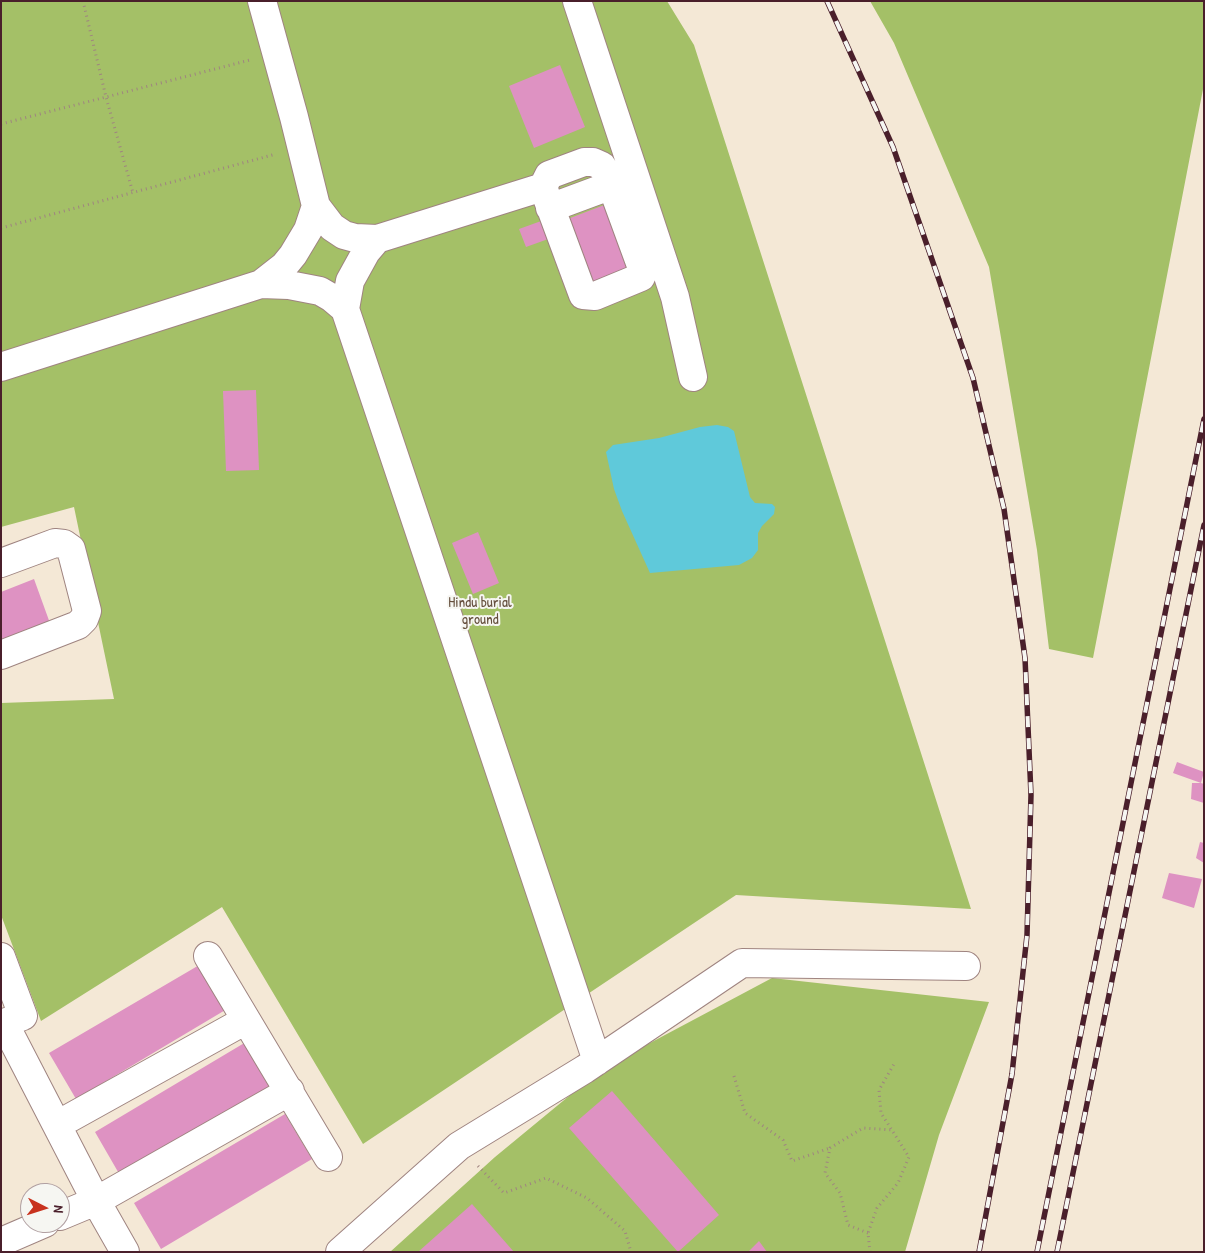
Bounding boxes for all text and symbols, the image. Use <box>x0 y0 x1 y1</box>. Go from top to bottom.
park label: Hindu burial ground <box>448 594 512 629</box>
north arrow <box>20 1183 70 1233</box>
text: N <box>50 1205 69 1214</box>

